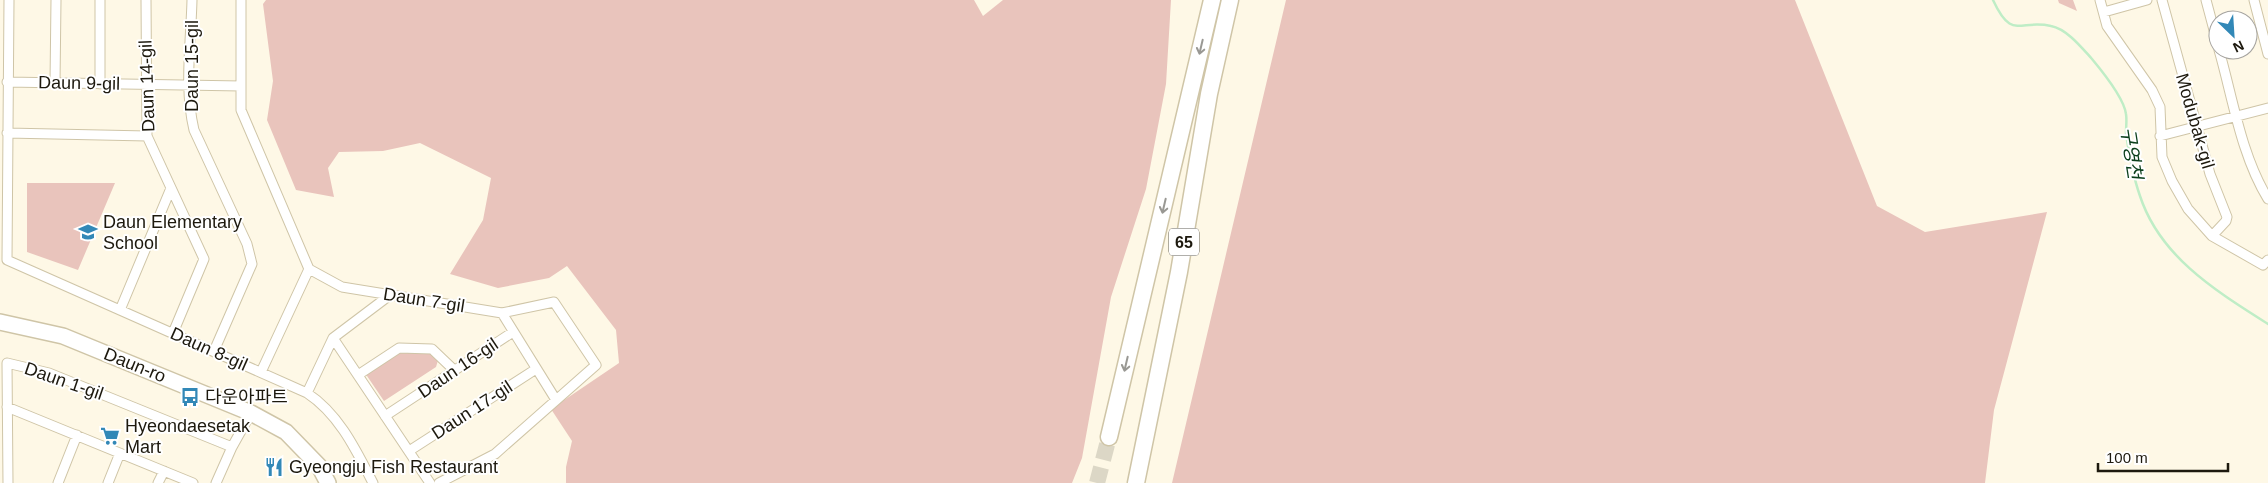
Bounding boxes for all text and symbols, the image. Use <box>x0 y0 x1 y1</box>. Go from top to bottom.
north arrow <box>2208 10 2258 60</box>
street label: Daun 15-gil <box>182 20 202 112</box>
text: N <box>2231 37 2246 56</box>
one-way arrow <box>1196 39 1205 55</box>
street label: Daun 14-gil <box>135 40 159 132</box>
street label: Modubak-gil <box>2172 71 2218 171</box>
street label: Daun 9-gil <box>38 72 120 94</box>
water label: 구영천 <box>2117 126 2146 182</box>
one-way arrow <box>1159 197 1168 213</box>
place label: Daun Elementary School <box>103 212 242 253</box>
school or university icon: Daun Elementary School <box>77 221 99 243</box>
road number: 65 <box>1169 228 1199 256</box>
street label: Daun 7-gil <box>382 284 466 316</box>
street label: Daun 8-gil <box>167 323 251 375</box>
street label: Daun 16-gil <box>414 334 502 402</box>
street label: Daun-ro <box>101 344 169 386</box>
one-way arrow <box>1121 355 1130 371</box>
street label: Daun 1-gil <box>22 358 106 404</box>
street label: Daun 17-gil <box>428 377 516 443</box>
bus stop icon: 다운아파트 <box>179 386 201 408</box>
place label: 다운아파트 <box>205 387 288 407</box>
place label: Hyeondaesetak Mart <box>125 416 251 457</box>
supermarket icon: Hyeondaesetak Mart <box>99 425 121 447</box>
scale bar <box>2098 440 2228 472</box>
text: 100 m <box>2106 449 2148 466</box>
restaurant icon: Gyeongju Fish Restaurant <box>263 456 285 478</box>
place label: Gyeongju Fish Restaurant <box>289 457 498 477</box>

